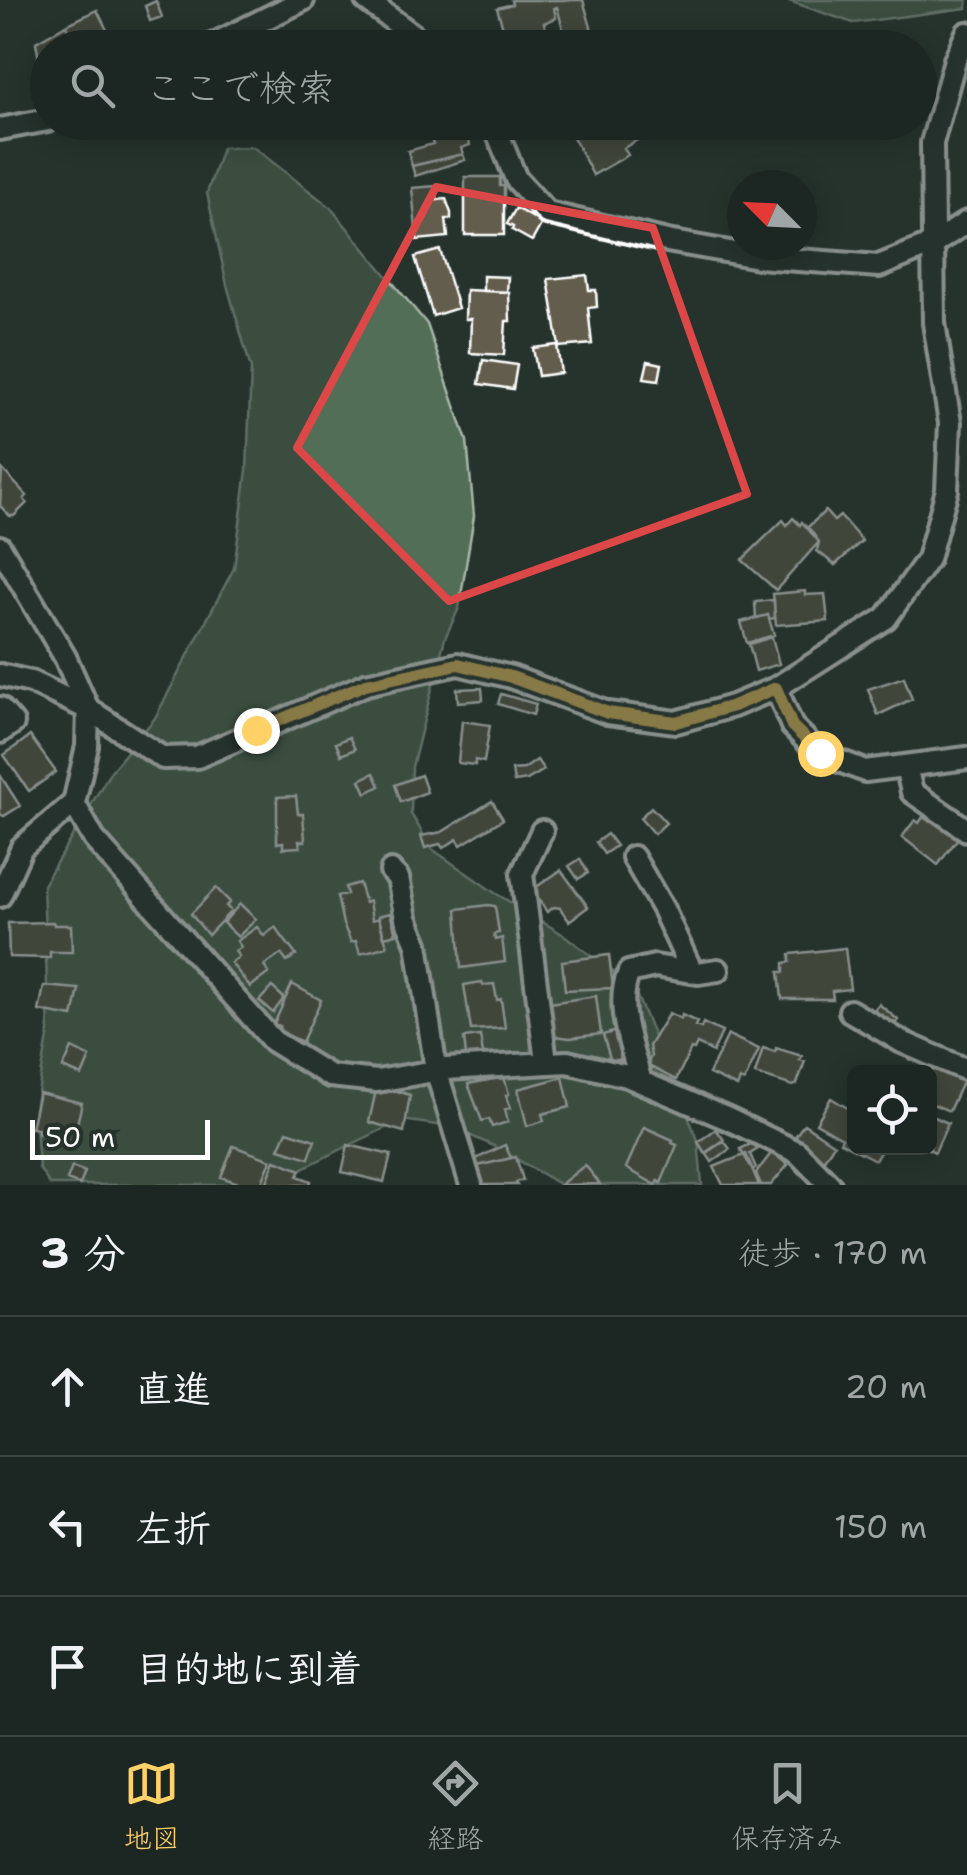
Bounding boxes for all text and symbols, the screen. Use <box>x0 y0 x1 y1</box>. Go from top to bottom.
search box <box>30 30 937 140</box>
icon: search <box>65 58 120 113</box>
text: ここで検索 <box>145 62 335 113</box>
north arrow <box>727 170 817 260</box>
route end <box>234 708 280 754</box>
route start <box>798 731 844 777</box>
map controls <box>847 1065 937 1155</box>
button: locate <box>847 1065 937 1155</box>
scale bar <box>30 1115 210 1160</box>
text: 50 m <box>45 1118 115 1156</box>
text: 3 分 <box>40 1225 126 1281</box>
text: 徒歩 · 170 m <box>738 1231 927 1274</box>
icon: ahead <box>40 1359 95 1414</box>
text: 直進 <box>135 1363 211 1414</box>
text: 20 m <box>845 1365 927 1408</box>
icon: left <box>40 1499 95 1554</box>
text: 左折 <box>135 1503 211 1554</box>
text: 150 m <box>834 1505 927 1548</box>
icon: arrive <box>40 1639 95 1694</box>
text: 目的地に到着 <box>135 1643 363 1694</box>
tab: 地図 <box>124 1756 180 1857</box>
tab: 経路 <box>427 1756 483 1857</box>
tab: 保存済み <box>731 1756 843 1857</box>

